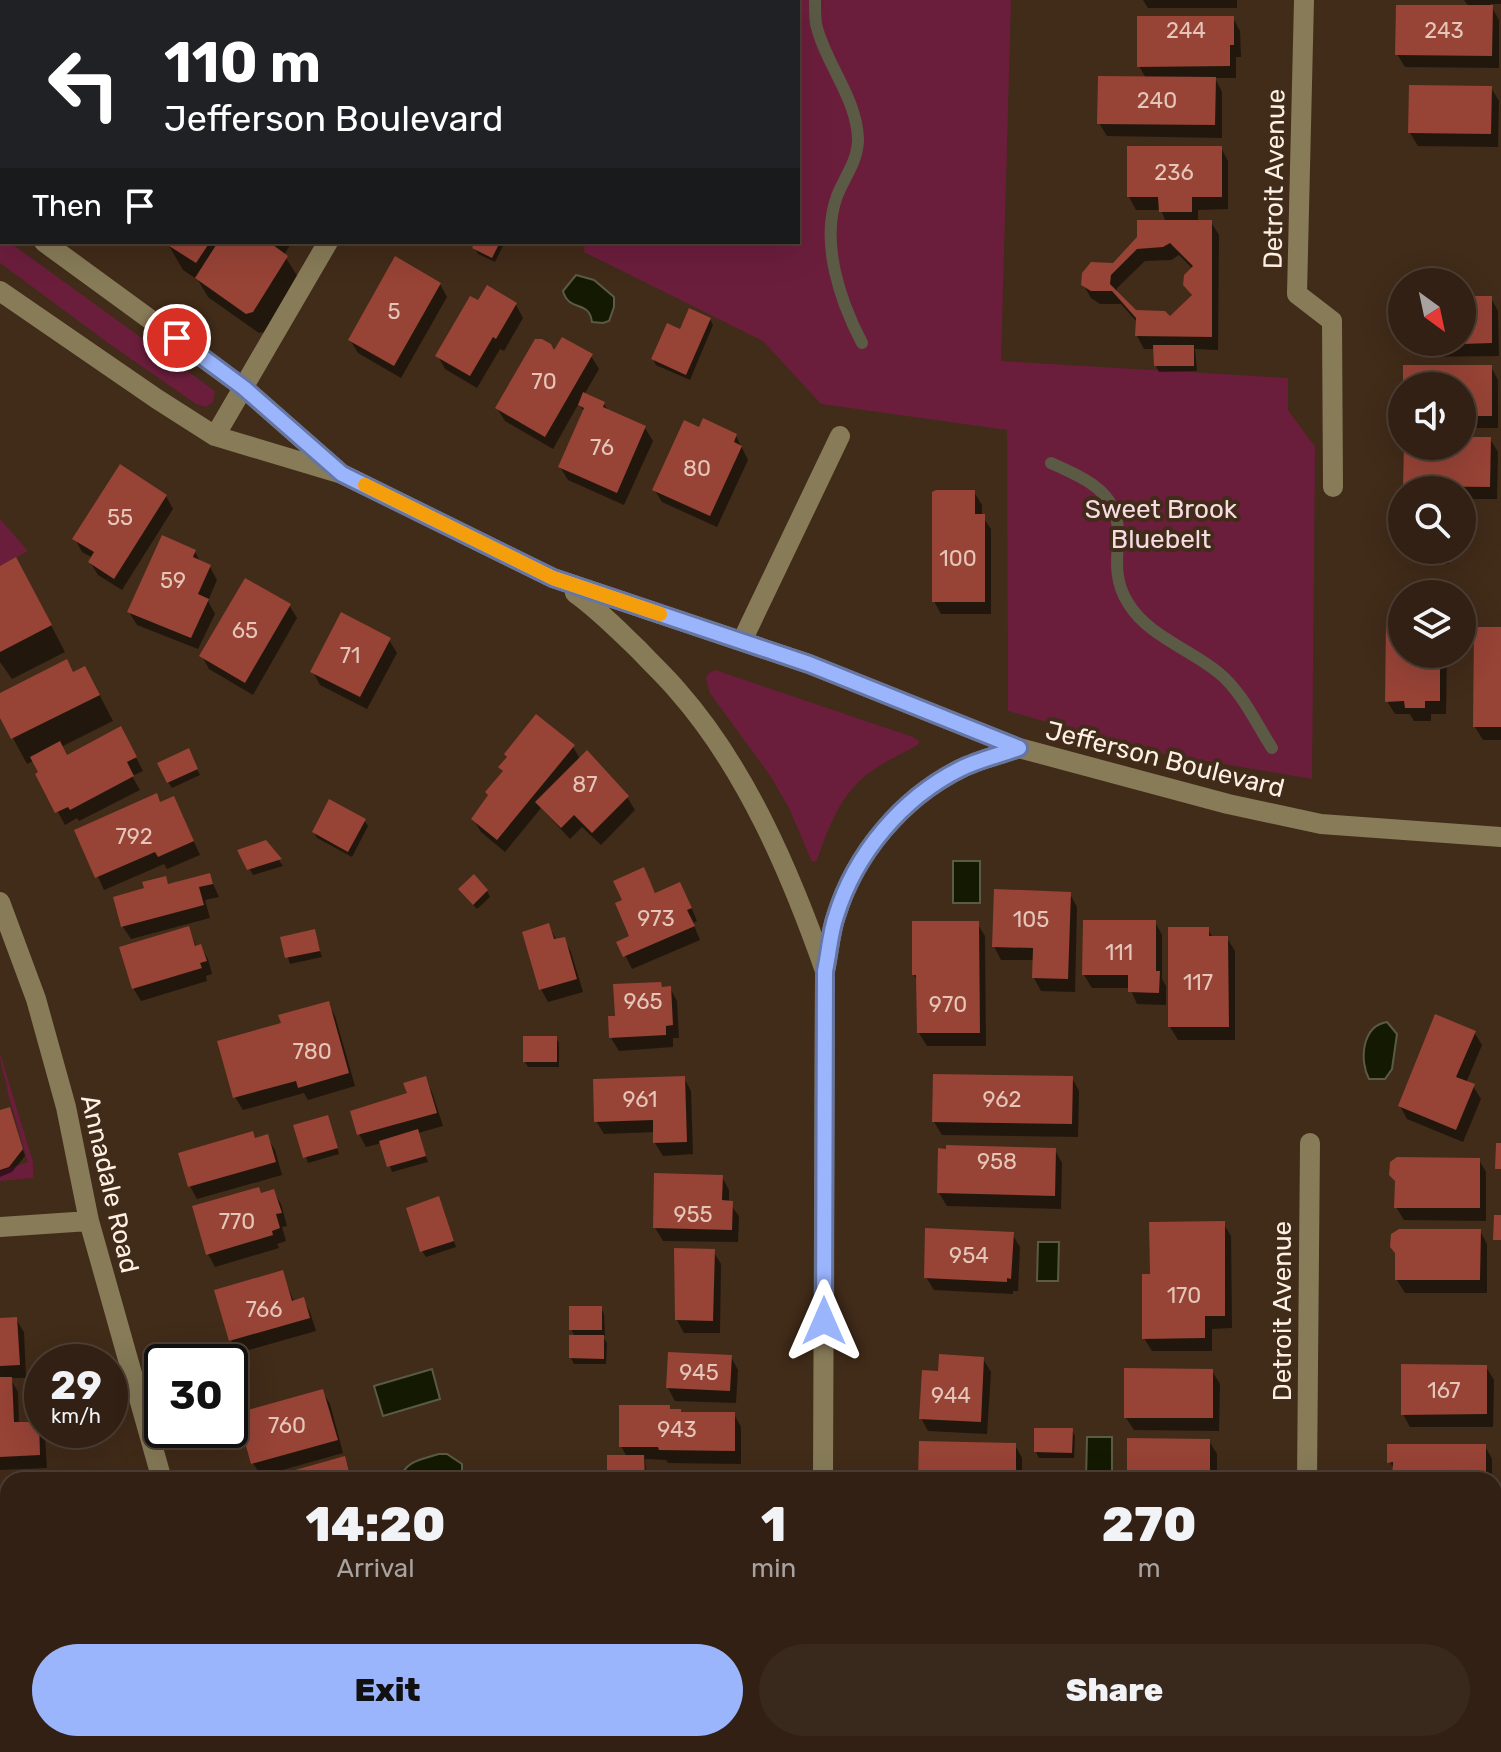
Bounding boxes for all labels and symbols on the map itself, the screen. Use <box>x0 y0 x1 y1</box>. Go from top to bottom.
house number: 244 <box>1166 17 1206 44</box>
house number: 243 <box>1424 17 1464 44</box>
house number: 240 <box>1137 87 1177 114</box>
street label: Detroit Avenue <box>1257 89 1292 269</box>
house number: 236 <box>1154 159 1194 186</box>
north arrow <box>1388 268 1476 356</box>
house number: 5 <box>387 298 401 325</box>
pin <box>143 304 211 372</box>
house number: 70 <box>531 368 557 395</box>
house number: 76 <box>590 434 614 461</box>
house number: 80 <box>683 455 711 482</box>
park label: Sweet Brook Bluebelt <box>1085 494 1238 555</box>
house number: 55 <box>107 504 133 531</box>
house number: 100 <box>939 545 977 572</box>
house number: 59 <box>160 567 186 594</box>
house number: 65 <box>232 617 258 644</box>
house number: 71 <box>340 642 360 669</box>
street label: Jefferson Boulevard <box>1042 715 1288 804</box>
house number: 87 <box>572 771 598 798</box>
house number: 792 <box>115 823 153 850</box>
house number: 973 <box>637 905 675 932</box>
house number: 105 <box>1013 906 1049 933</box>
house number: 111 <box>1105 939 1133 966</box>
house number: 117 <box>1183 969 1213 996</box>
house number: 965 <box>623 988 663 1015</box>
house number: 970 <box>929 991 967 1018</box>
house number: 780 <box>292 1038 332 1065</box>
house number: 961 <box>623 1086 658 1113</box>
house number: 962 <box>982 1086 1022 1113</box>
street label: Annadale Road <box>74 1092 145 1276</box>
house number: 958 <box>977 1148 1017 1175</box>
house number: 955 <box>673 1201 713 1228</box>
house number: 770 <box>219 1208 255 1235</box>
street label: Detroit Avenue <box>1267 1221 1298 1401</box>
house number: 954 <box>949 1242 989 1269</box>
position arrow <box>782 1279 866 1363</box>
house number: 170 <box>1167 1282 1201 1309</box>
house number: 766 <box>245 1296 283 1323</box>
speed limit sign: 30 <box>144 1344 248 1448</box>
house number: 945 <box>679 1359 719 1386</box>
house number: 167 <box>1427 1377 1461 1404</box>
house number: 944 <box>931 1382 971 1409</box>
house number: 760 <box>268 1412 306 1439</box>
house number: 943 <box>657 1416 697 1443</box>

